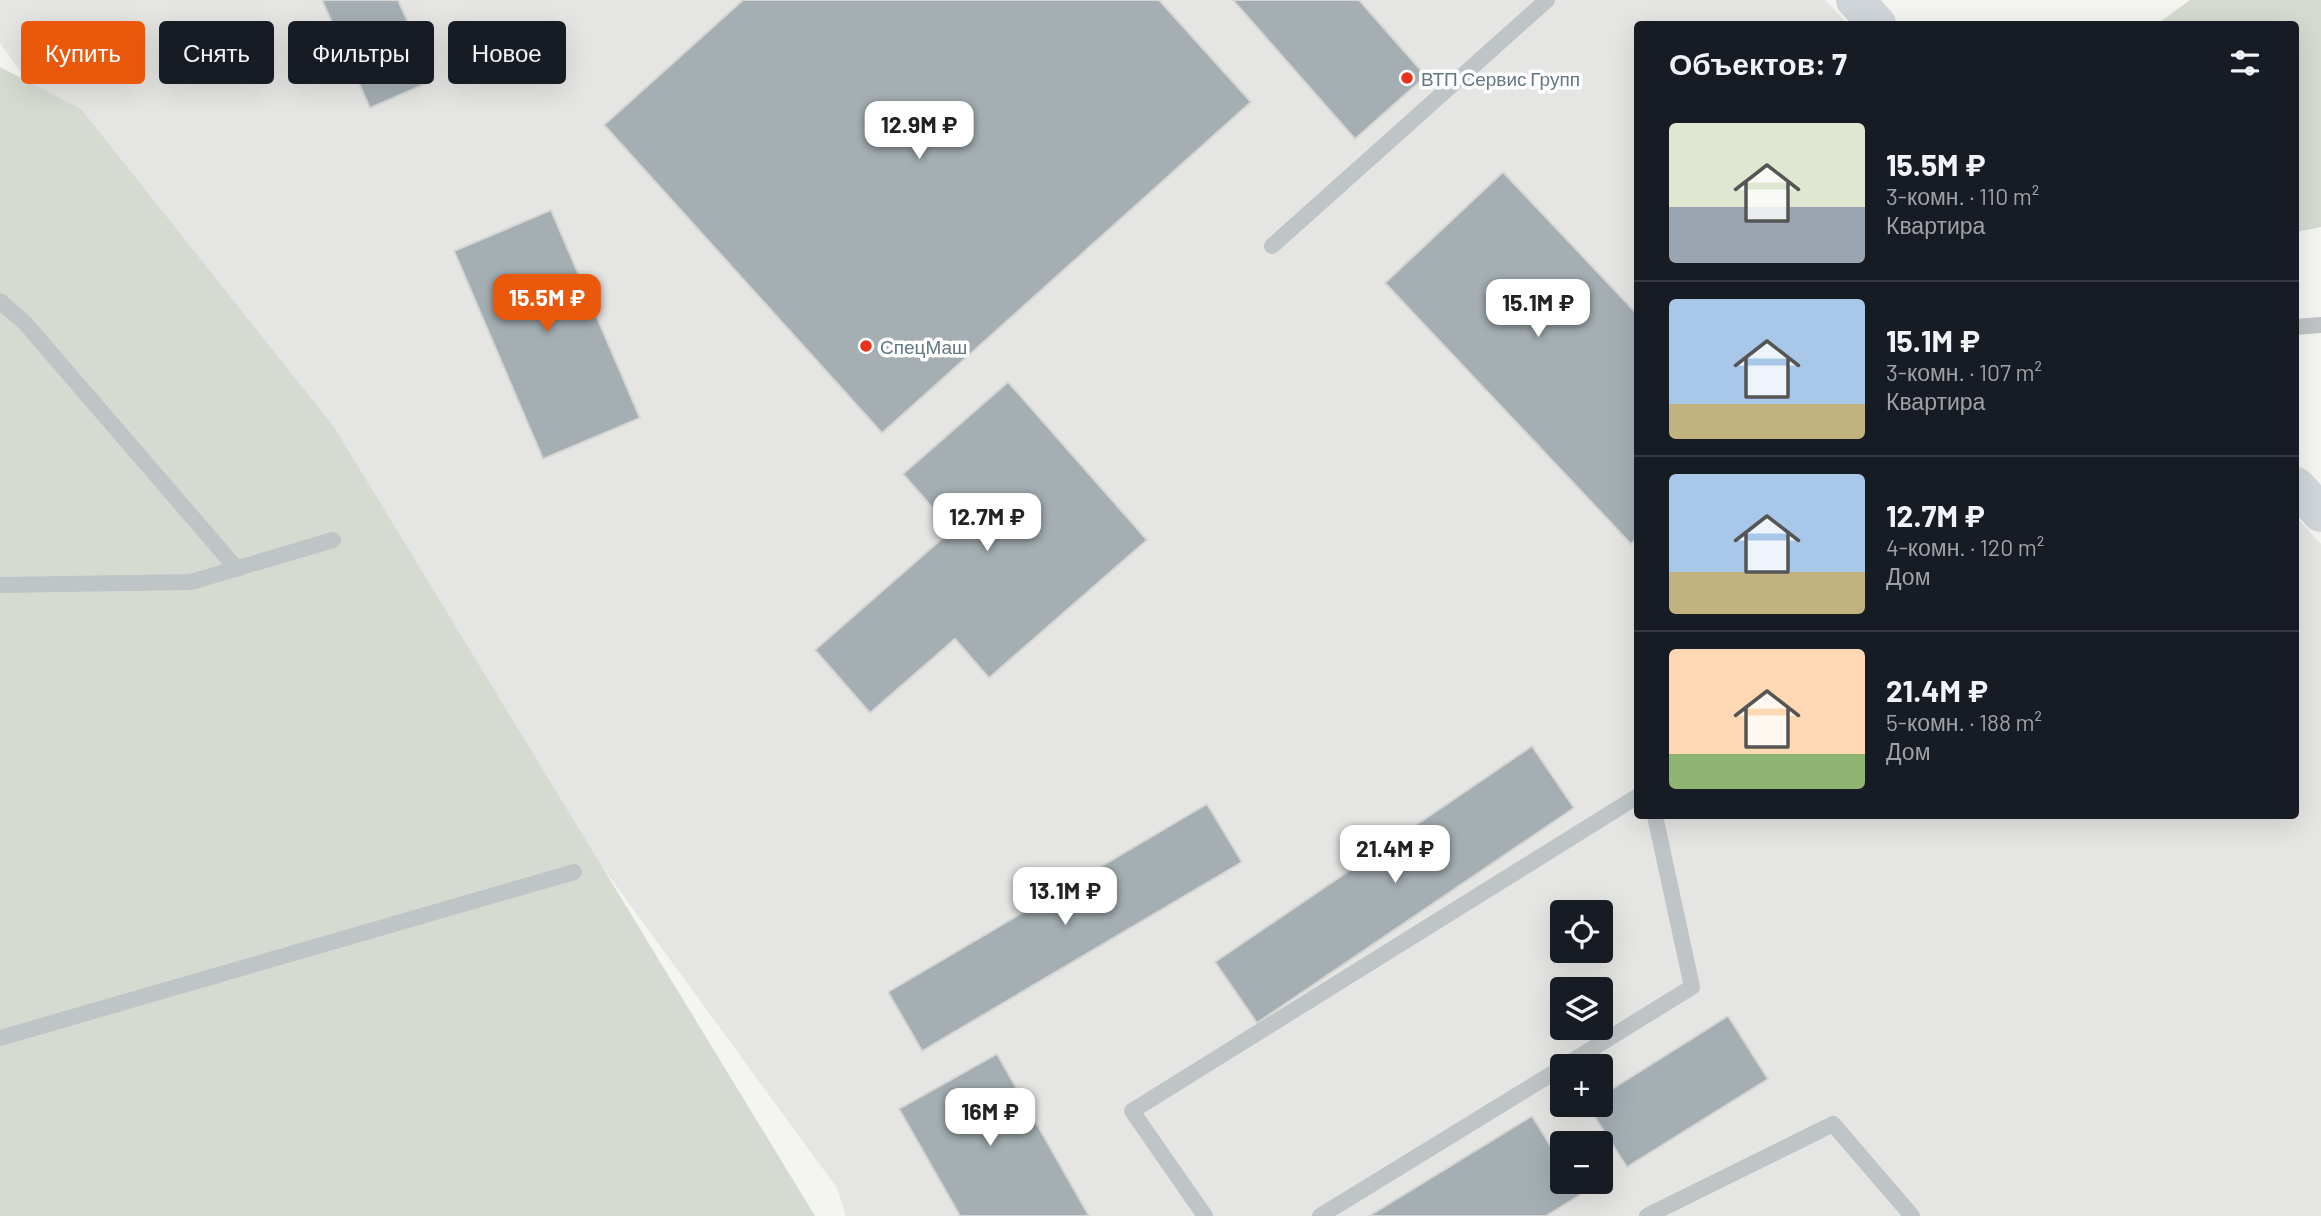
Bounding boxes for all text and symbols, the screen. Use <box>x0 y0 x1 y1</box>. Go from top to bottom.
chip: Купить <box>21 21 145 84</box>
chip: Снять <box>159 21 274 84</box>
chip: Фильтры <box>288 21 434 84</box>
chip: Новое <box>448 21 566 84</box>
icon: filters <box>2226 44 2264 82</box>
text: Объектов: 7 <box>1669 45 1847 81</box>
place label: ВТП Сервис Групп <box>1421 67 1580 90</box>
marker: ВТП Сервис Групп <box>1399 70 1415 86</box>
pin: 12.9M ₽ <box>854 102 984 161</box>
text: 12.9M ₽ <box>881 110 957 138</box>
text: 15.5M ₽ <box>1886 146 1986 182</box>
icon: home <box>1725 151 1809 235</box>
text: 3-комн. · 110 m² <box>1886 182 2039 210</box>
text: Квартира <box>1886 211 1985 239</box>
pin: 15.5M ₽ <box>482 274 612 334</box>
pin: 15.1M ₽ <box>1473 280 1603 339</box>
text: 15.5M ₽ <box>509 283 585 311</box>
text: 15.1M ₽ <box>1502 288 1574 316</box>
text: 15.1M ₽ <box>1886 322 1980 358</box>
icon: home <box>1725 327 1809 411</box>
place label: СпецМаш <box>880 335 967 358</box>
marker: СпецМаш <box>858 338 874 354</box>
text: 3-комн. · 107 m² <box>1886 358 2042 386</box>
text: Квартира <box>1886 387 1985 415</box>
pin: 12.7M ₽ <box>922 494 1052 553</box>
text: 12.7M ₽ <box>1886 497 1985 533</box>
text: 12.7M ₽ <box>949 502 1025 530</box>
icon: home <box>1725 502 1809 586</box>
text: 4-комн. · 120 m² <box>1886 533 2044 561</box>
text: Дом <box>1886 562 1930 590</box>
text: 21.4M ₽ <box>1886 672 1988 708</box>
icon: home <box>1725 677 1809 761</box>
text: 5-комн. · 188 m² <box>1886 708 2042 736</box>
text: Дом <box>1886 737 1930 765</box>
pin: 21.4M ₽ <box>1330 826 1460 885</box>
text: 21.4M ₽ <box>1356 834 1434 862</box>
pin: 13.1M ₽ <box>1000 867 1130 927</box>
text: 13.1M ₽ <box>1029 876 1101 904</box>
map controls <box>1550 900 1613 1194</box>
button: locate <box>1550 900 1613 963</box>
button: layers <box>1550 977 1613 1040</box>
button: + <box>1550 1054 1613 1117</box>
pin: 16M ₽ <box>941 1088 1039 1148</box>
text: 16M ₽ <box>961 1097 1019 1125</box>
button: − <box>1550 1131 1613 1194</box>

